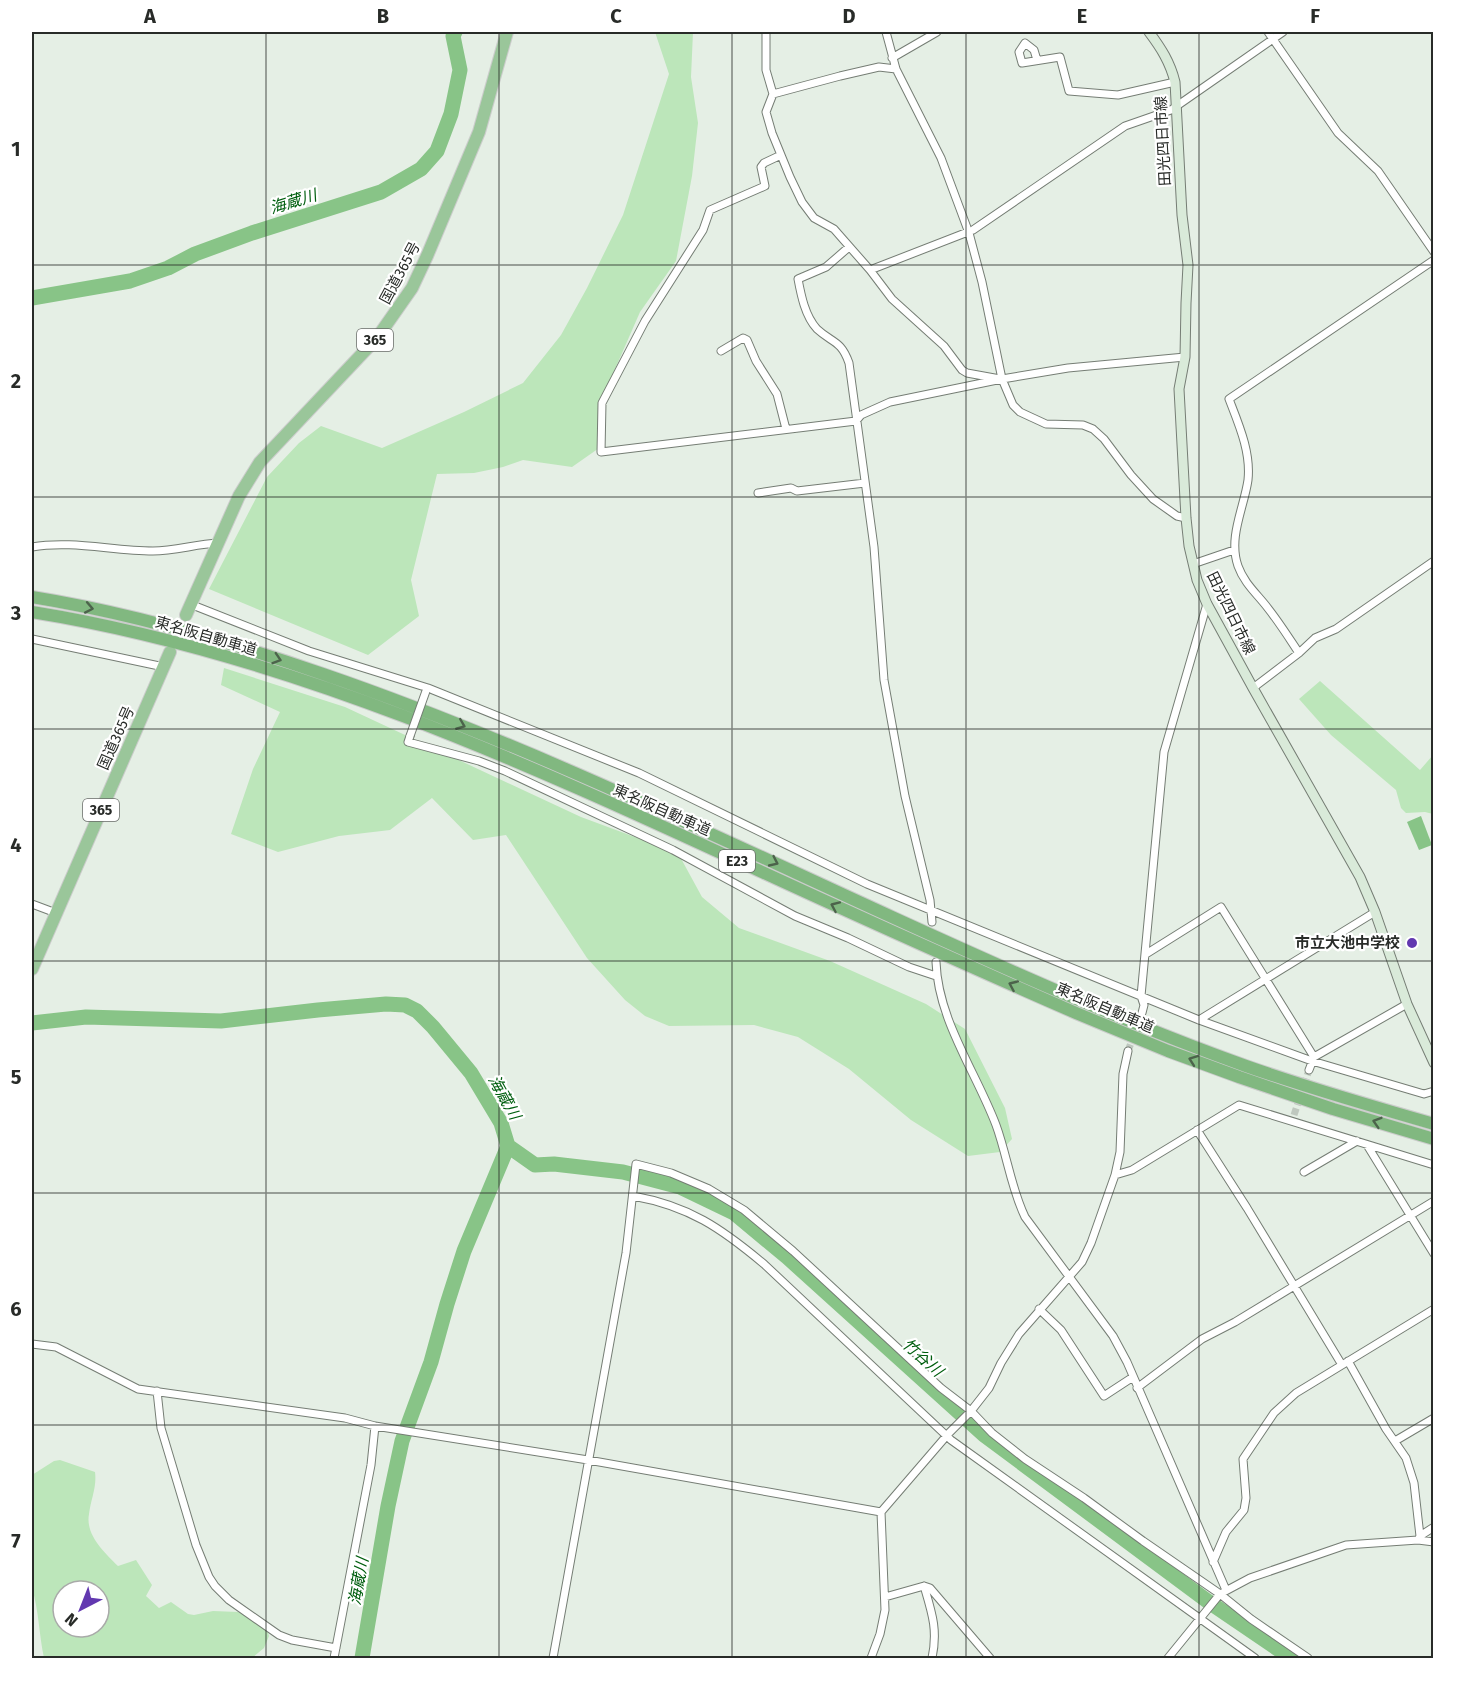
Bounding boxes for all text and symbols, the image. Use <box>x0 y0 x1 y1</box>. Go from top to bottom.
text: A <box>143 4 157 28</box>
text: B <box>377 4 389 28</box>
text: C <box>610 4 622 28</box>
text: D <box>842 4 856 28</box>
text: E <box>1077 4 1087 28</box>
text: F <box>1310 4 1320 28</box>
street label: 田光四日市線 <box>1152 96 1174 186</box>
text: 1 <box>11 137 21 161</box>
water label: 海蔵川 <box>267 185 321 218</box>
street label: 国道365号 <box>376 239 424 307</box>
road number: 365 <box>357 329 393 351</box>
text: 2 <box>11 369 21 393</box>
street label: 田光四日市線 <box>1203 569 1259 657</box>
text: 3 <box>10 601 21 625</box>
one-way arrow <box>84 601 94 614</box>
street label: 東名阪自動車道 <box>153 613 259 659</box>
one-way arrow <box>271 652 282 664</box>
street label: 国道365号 <box>94 703 138 773</box>
one-way arrow <box>455 717 465 730</box>
street label: 東名阪自動車道 <box>610 780 714 840</box>
road number: 365 <box>83 799 119 821</box>
text: 4 <box>10 833 22 857</box>
road number: E23 <box>719 850 755 872</box>
one-way arrow <box>767 855 778 867</box>
one-way arrow <box>830 901 841 913</box>
place label: 市立大池中学校 <box>1295 934 1400 952</box>
marker: 市立大池中学校 <box>1405 936 1419 950</box>
street label: 東名阪自動車道 <box>1053 979 1157 1037</box>
one-way arrow <box>1008 980 1019 992</box>
one-way arrow <box>1188 1055 1198 1068</box>
text: 5 <box>11 1065 22 1089</box>
water label: 海蔵川 <box>485 1072 525 1125</box>
one-way arrow <box>1373 1117 1383 1129</box>
text: 6 <box>10 1297 22 1321</box>
water label: 竹谷川 <box>898 1334 948 1382</box>
text: 7 <box>11 1529 21 1553</box>
water label: 海蔵川 <box>345 1554 372 1606</box>
north arrow <box>51 1579 111 1639</box>
text: N <box>61 1609 82 1630</box>

